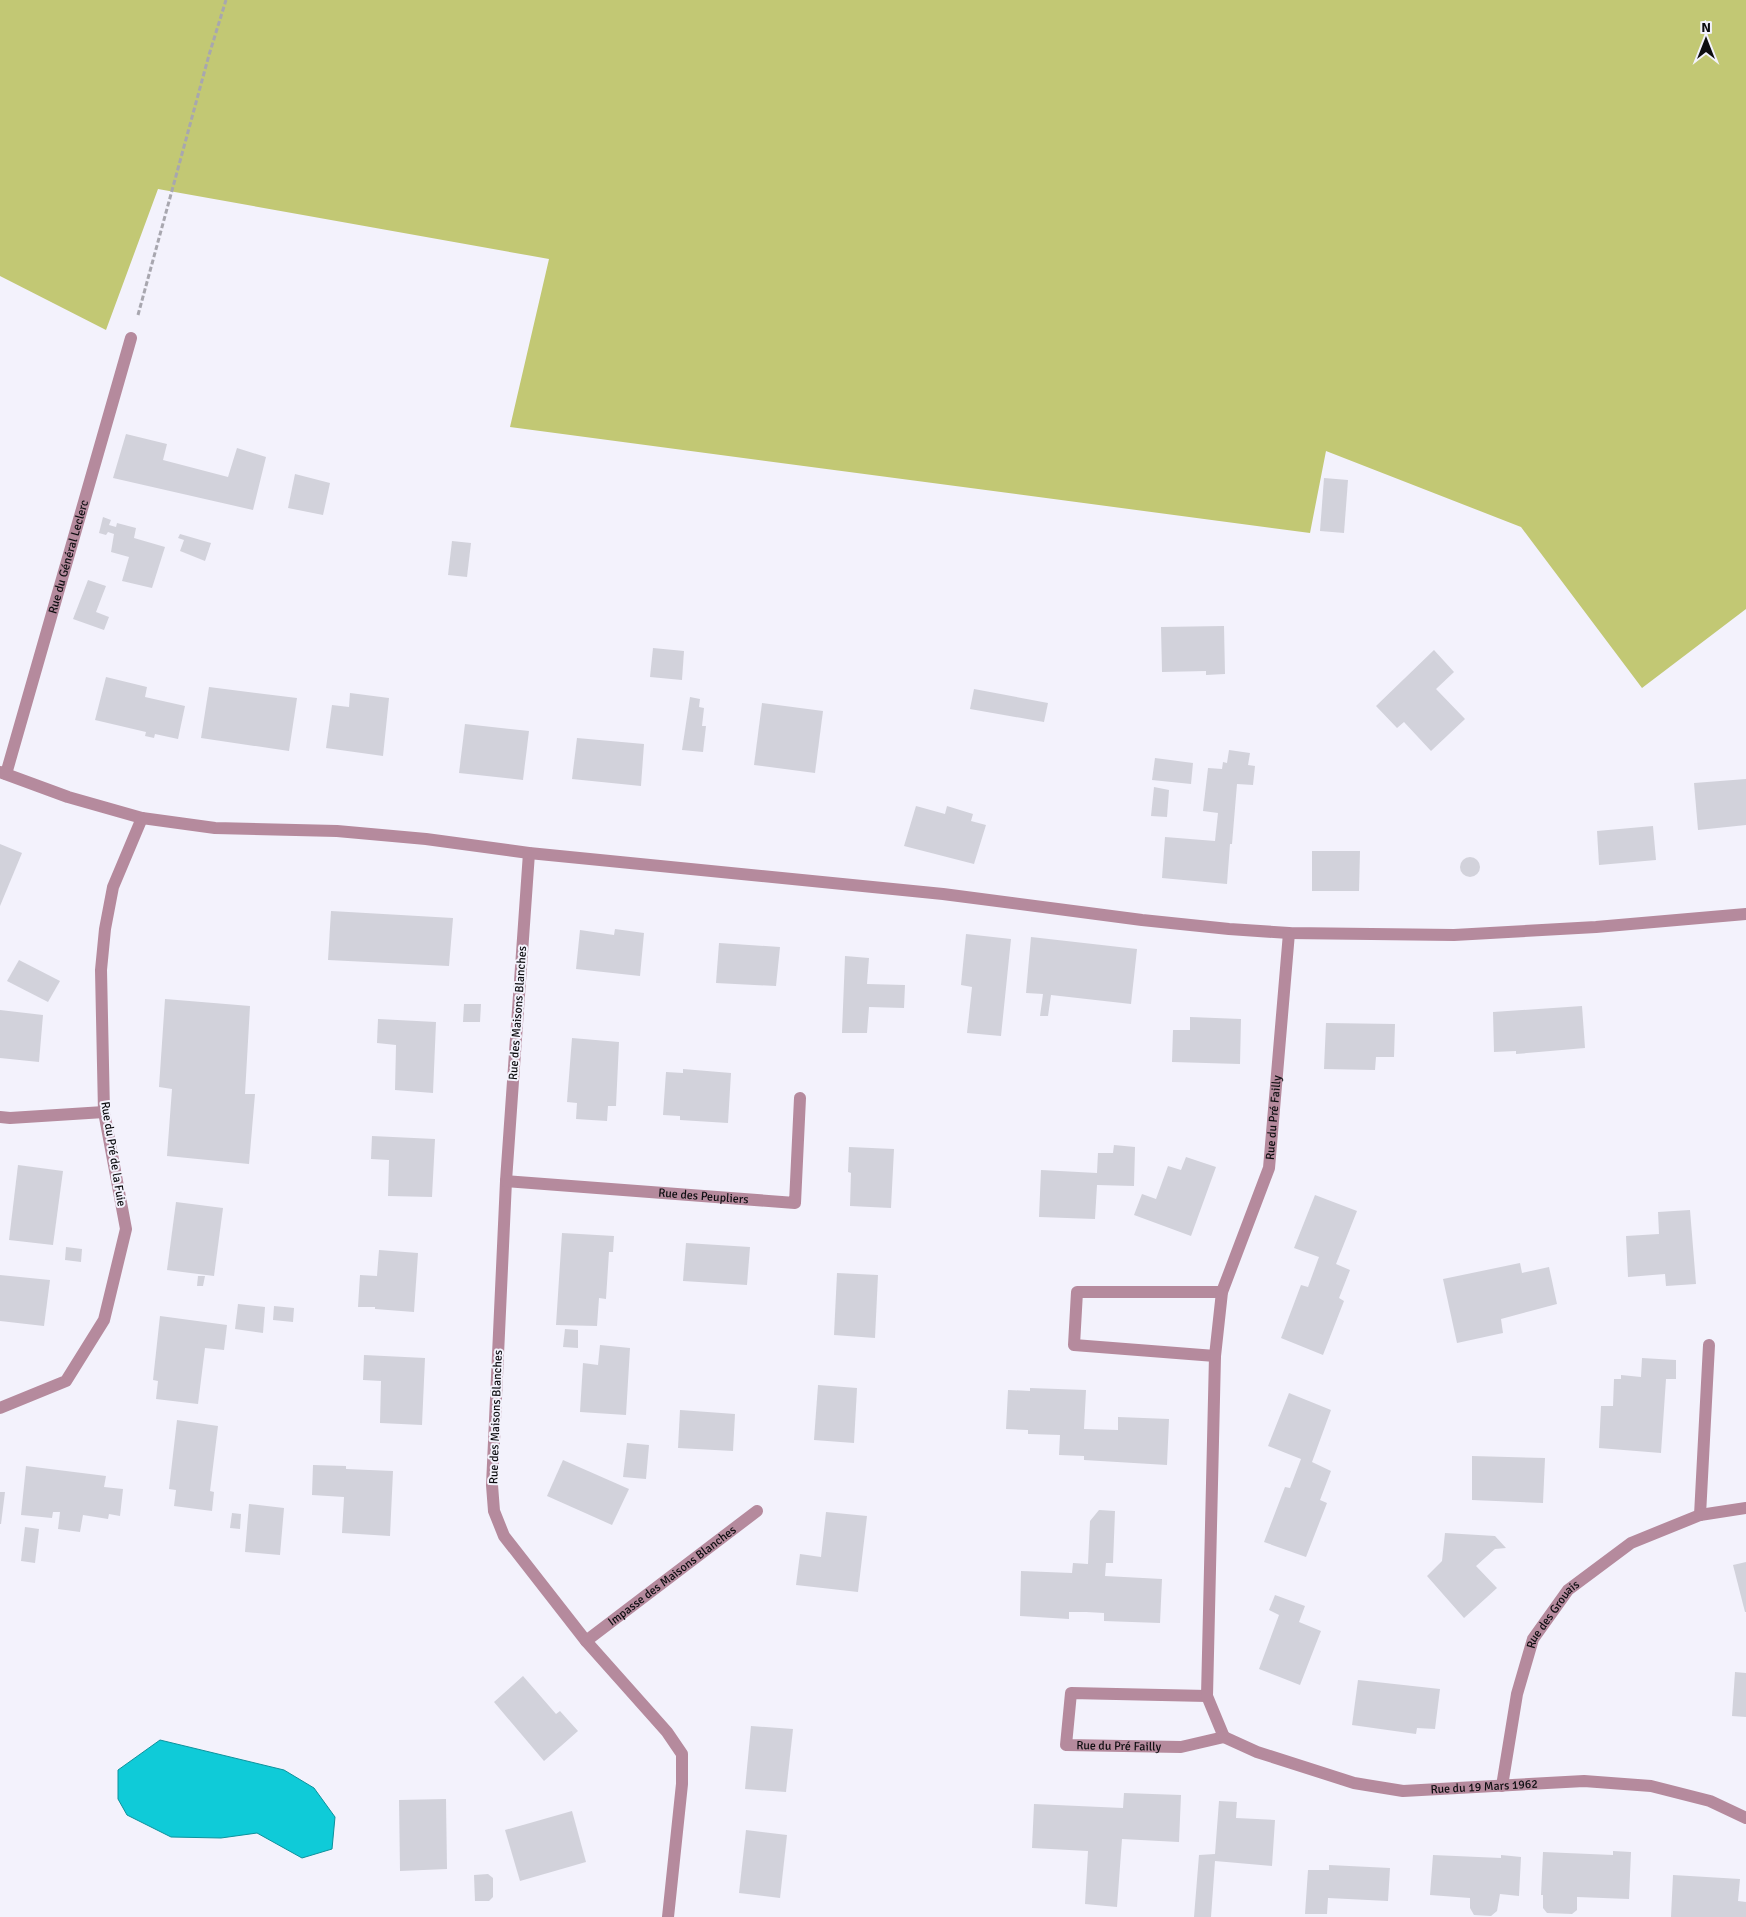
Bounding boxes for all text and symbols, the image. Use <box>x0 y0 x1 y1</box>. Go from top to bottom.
north arrow <box>1681 15 1731 65</box>
text: N <box>1701 19 1711 36</box>
street label: Rue du Général Leclerc <box>45 498 92 615</box>
street label: Rue des Maisons Blanches <box>506 946 530 1080</box>
street label: Rue du Pré Failly <box>1262 1074 1284 1161</box>
street label: Rue du Pré de la Fuie <box>97 1100 129 1208</box>
street label: Rue des Peupliers <box>658 1185 749 1207</box>
street label: Rue des Maisons Blanches <box>486 1350 506 1484</box>
street label: Impasse des Maisons Blanches <box>605 1522 739 1629</box>
street label: Rue des Grouais <box>1523 1577 1582 1650</box>
street label: Rue du Pré Failly <box>1076 1738 1162 1754</box>
street label: Rue du 19 Mars 1962 <box>1430 1776 1538 1797</box>

